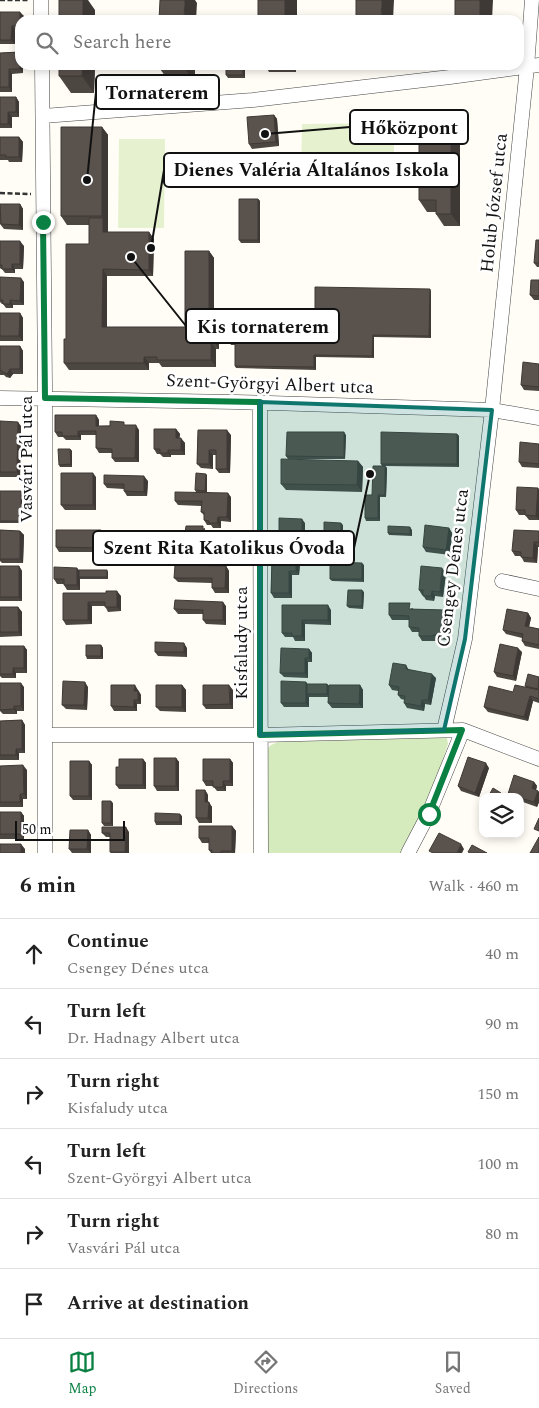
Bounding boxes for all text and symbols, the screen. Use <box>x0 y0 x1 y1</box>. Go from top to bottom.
search box <box>15 15 524 70</box>
text: Search here <box>73 28 172 57</box>
icon: search <box>33 29 61 57</box>
callout: Tornaterem <box>96 75 219 109</box>
text: Tornaterem <box>105 79 209 108</box>
callout: Hőközpont <box>350 110 468 144</box>
text: Hőközpont <box>360 114 458 143</box>
street label: Holub József utca <box>473 132 515 274</box>
callout: Dienes Valéria Általános Iskola <box>164 153 459 187</box>
text: Dienes Valéria Általános Iskola <box>173 156 449 185</box>
route end <box>32 211 55 234</box>
callout: Kis tornaterem <box>186 309 339 343</box>
text: Kis tornaterem <box>197 313 329 342</box>
street label: Szent-Györgyi Albert utca <box>166 367 374 401</box>
street label: Vasvári Pál utca <box>13 395 40 523</box>
street label: Csengey Dénes utca <box>430 487 476 649</box>
callout: Szent Rita Katolikus Óvoda <box>93 531 354 565</box>
text: Szent Rita Katolikus Óvoda <box>103 534 345 563</box>
street label: Kisfaludy utca <box>228 586 255 700</box>
map controls <box>479 793 524 838</box>
button: layers <box>479 793 524 838</box>
route start <box>418 803 441 826</box>
scale bar <box>15 818 125 841</box>
text: 50 m <box>22 819 52 840</box>
text: 6 min <box>20 870 76 902</box>
text: Walk · 460 m <box>428 874 519 898</box>
text: Continue <box>67 927 149 956</box>
icon: ahead <box>20 940 48 968</box>
text: 40 m <box>485 942 519 966</box>
text: Csengey Dénes utca <box>67 956 209 980</box>
text: Turn left <box>67 997 146 1026</box>
icon: left <box>20 1010 48 1038</box>
text: 90 m <box>485 1012 519 1036</box>
text: Dr. Hadnagy Albert utca <box>67 1026 240 1050</box>
text: Turn right <box>67 1067 160 1096</box>
icon: right <box>20 1080 48 1108</box>
text: 150 m <box>477 1082 519 1106</box>
text: Kisfaludy utca <box>67 1096 168 1120</box>
text: Turn left <box>67 1137 146 1166</box>
icon: left <box>20 1150 48 1178</box>
text: 100 m <box>477 1152 519 1176</box>
text: Szent-Györgyi Albert utca <box>67 1166 251 1190</box>
text: Turn right <box>67 1207 160 1236</box>
icon: right <box>20 1220 48 1248</box>
text: 80 m <box>485 1222 519 1246</box>
text: Vasvári Pál utca <box>67 1236 180 1260</box>
text: Arrive at destination <box>67 1289 249 1318</box>
icon: arrive <box>20 1290 48 1318</box>
tab: Map <box>68 1348 96 1399</box>
tab: Directions <box>233 1348 298 1399</box>
tab: Saved <box>435 1348 471 1399</box>

